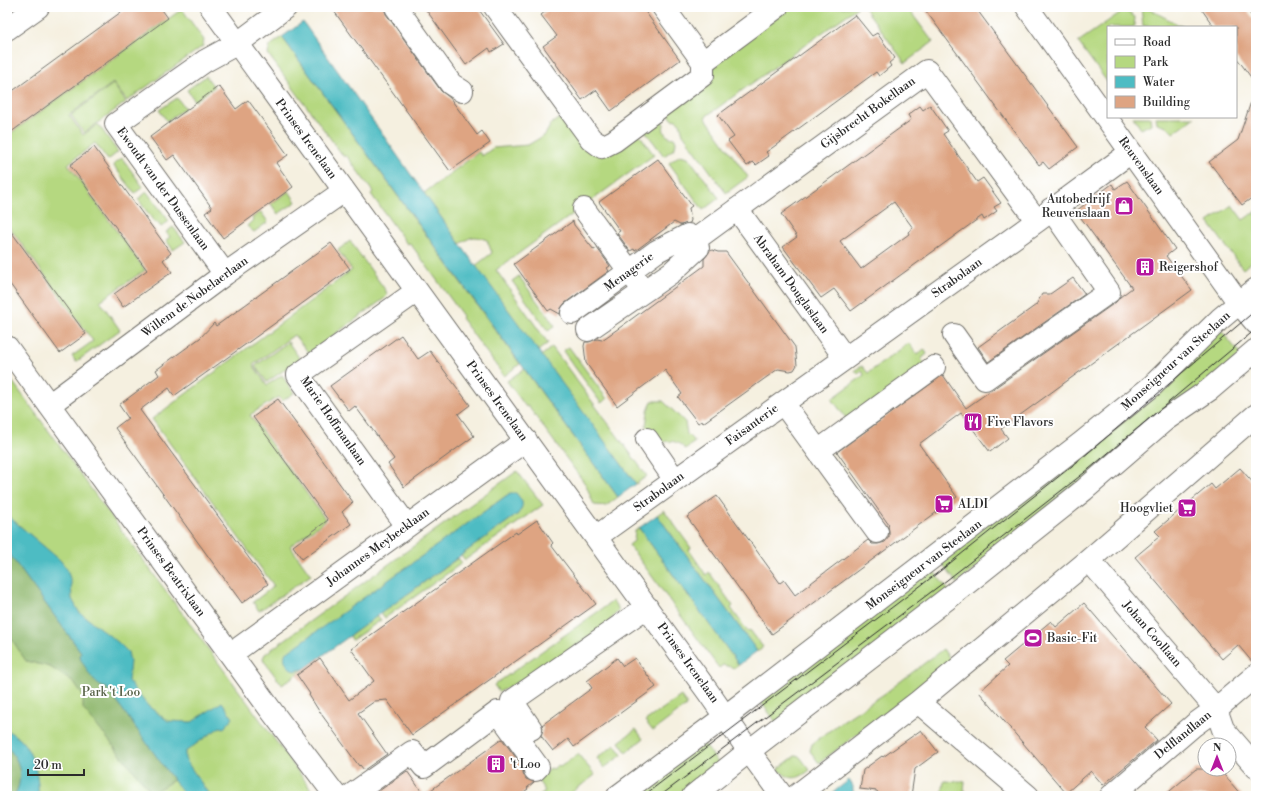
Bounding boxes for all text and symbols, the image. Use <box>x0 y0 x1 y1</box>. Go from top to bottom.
legend <box>1107 26 1237 118</box>
text: Road <box>1143 35 1171 50</box>
text: Park <box>1143 55 1169 70</box>
street label: Gijsbrecht Bokellaan <box>818 74 918 152</box>
text: Water <box>1142 75 1175 90</box>
text: Building <box>1142 95 1191 110</box>
street label: Prinses Irenelaan <box>272 96 340 182</box>
street label: Ewoudt van der Dussenlaan <box>113 125 213 253</box>
street label: Reuvenslaan <box>1115 134 1167 198</box>
place label: Autobedrijf Reuvenslaan <box>1042 192 1111 221</box>
shop icon: Autobedrijf Reuvenslaan <box>1113 195 1135 217</box>
street label: Abraham Douglaslaan <box>749 231 832 337</box>
street label: Menagerie <box>601 249 657 295</box>
street label: Willem de Nobelaerlaan <box>138 253 251 341</box>
street label: Strabolaan <box>929 255 985 301</box>
building icon: Reigershof <box>1134 256 1156 278</box>
place label: Reigershof <box>1159 260 1218 275</box>
street label: Monseigneur van Steelaan <box>1118 308 1234 414</box>
street label: Prinses Irenelaan <box>463 358 531 444</box>
street label: Marie Hoffmanlaan <box>297 374 369 468</box>
street label: Faisanterie <box>723 401 781 449</box>
restaurant icon: Five Flavors <box>962 411 984 433</box>
place label: Five Flavors <box>987 415 1053 430</box>
street label: Strabolaan <box>631 469 687 515</box>
supermarket icon: ALDI <box>933 493 955 515</box>
place label: ALDI <box>957 497 989 512</box>
supermarket icon: Hoogvliet <box>1176 497 1198 519</box>
place label: Hoogvliet <box>1120 501 1174 516</box>
street label: Johannes Meybeeklaan <box>323 505 432 590</box>
street label: Monseigneur van Steelaan <box>863 516 985 614</box>
street label: Prinses Beatrixlaan <box>134 524 208 620</box>
street label: Johan Coollaan <box>1118 597 1185 670</box>
street label: Prinses Irenelaan <box>654 620 722 706</box>
sports icon: Basic-Fit <box>1022 627 1044 649</box>
place label: Basic-Fit <box>1046 631 1098 646</box>
park label: Park 't Loo <box>82 685 140 700</box>
street label: Delflandlaan <box>1151 707 1215 763</box>
north arrow <box>1197 737 1237 777</box>
text: N <box>1213 741 1222 755</box>
scale bar <box>28 751 84 777</box>
building icon: 't Loo <box>485 753 507 775</box>
place label: 't Loo <box>510 757 541 772</box>
text: 20 m <box>34 758 62 773</box>

